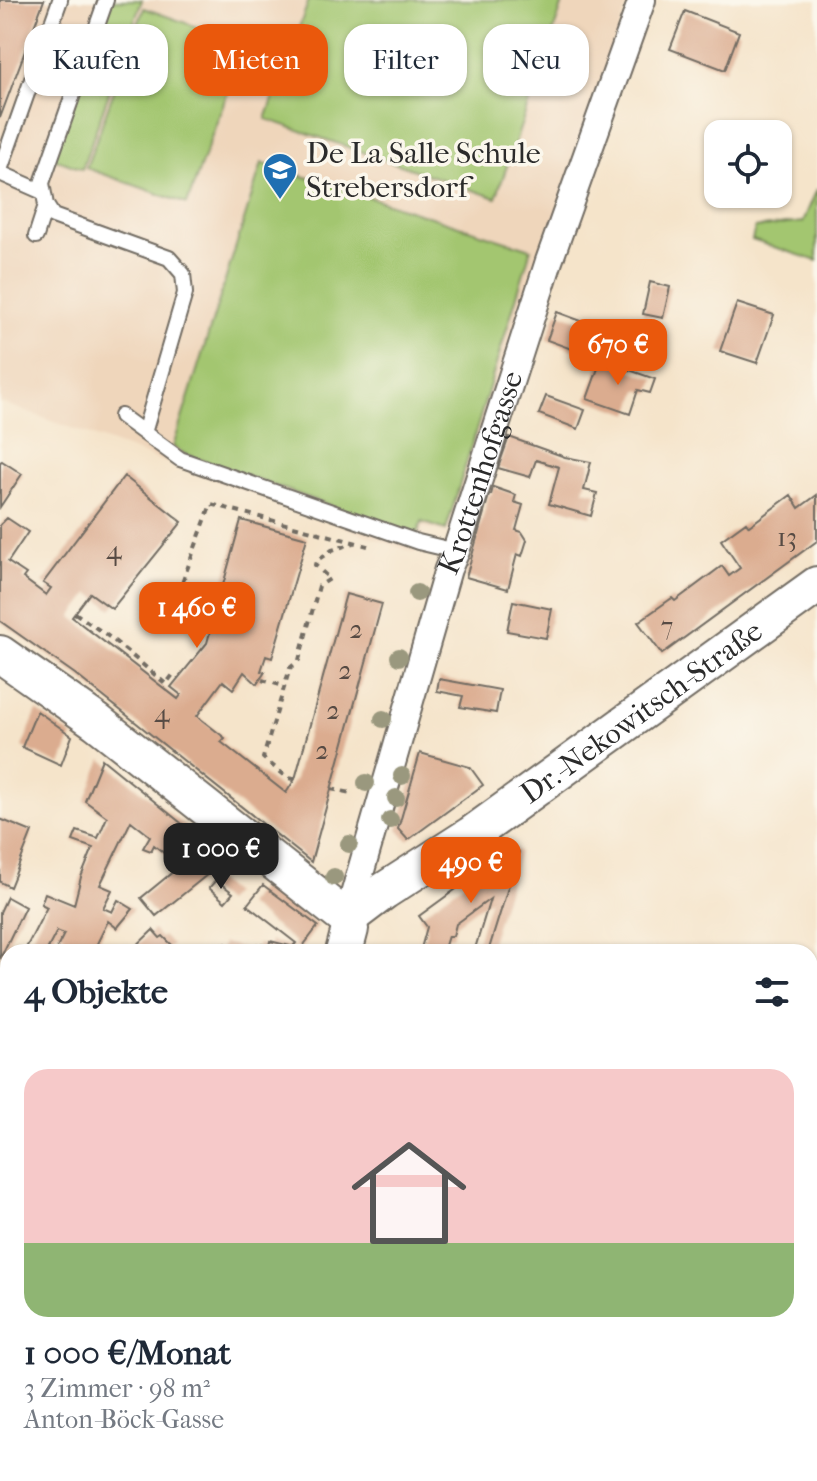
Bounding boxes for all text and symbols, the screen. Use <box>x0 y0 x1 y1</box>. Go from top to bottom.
chip: Kaufen <box>24 24 168 96</box>
chip: Mieten <box>184 24 328 96</box>
chip: Filter <box>344 24 467 96</box>
chip: Neu <box>483 24 589 96</box>
map controls <box>704 120 792 208</box>
button: locate <box>704 120 792 208</box>
place label: De La Salle Schule Strebersdorf <box>306 136 541 205</box>
school or university icon: De La Salle Schule Strebersdorf <box>261 151 299 201</box>
pin: 670 € <box>562 319 674 387</box>
text: 670 € <box>587 329 649 360</box>
street label: Krottenhofgasse <box>431 367 531 580</box>
house number: 13 <box>777 522 797 553</box>
house number: 4 <box>106 535 122 566</box>
pin: 1 460 € <box>123 582 271 650</box>
text: 1 460 € <box>157 592 237 623</box>
house number: 7 <box>661 611 673 642</box>
street label: Dr.-Nekowitsch-Straße <box>514 613 769 811</box>
house number: 2 <box>349 614 363 645</box>
house number: 2 <box>338 655 352 686</box>
house number: 2 <box>326 695 340 726</box>
house number: 4 <box>154 698 170 729</box>
house number: 2 <box>315 735 329 766</box>
pin: 1 000 € <box>147 823 295 891</box>
text: 1 000 € <box>182 833 260 864</box>
pin: 490 € <box>415 837 527 905</box>
text: 490 € <box>439 847 503 878</box>
icon: filters <box>750 970 794 1014</box>
text: 4 Objekte <box>24 972 168 1012</box>
icon: home <box>337 1121 481 1265</box>
text: 1 000 €/Monat <box>24 1333 231 1373</box>
text: 3 Zimmer · 98 m² <box>24 1373 210 1404</box>
text: Anton-Böck-Gasse <box>24 1404 224 1435</box>

